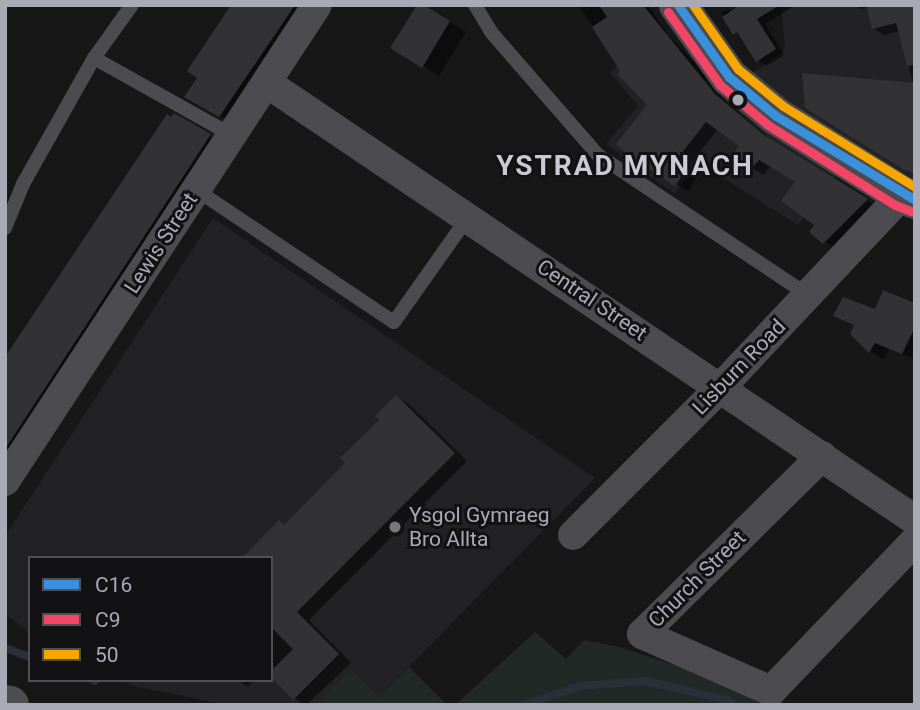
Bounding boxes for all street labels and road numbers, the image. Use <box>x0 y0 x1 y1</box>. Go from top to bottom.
street label: Lewis Street <box>119 188 203 298</box>
street label: Central Street <box>532 254 652 346</box>
street label: Lisburn Road <box>687 314 791 420</box>
street label: Church Street <box>643 525 751 633</box>

